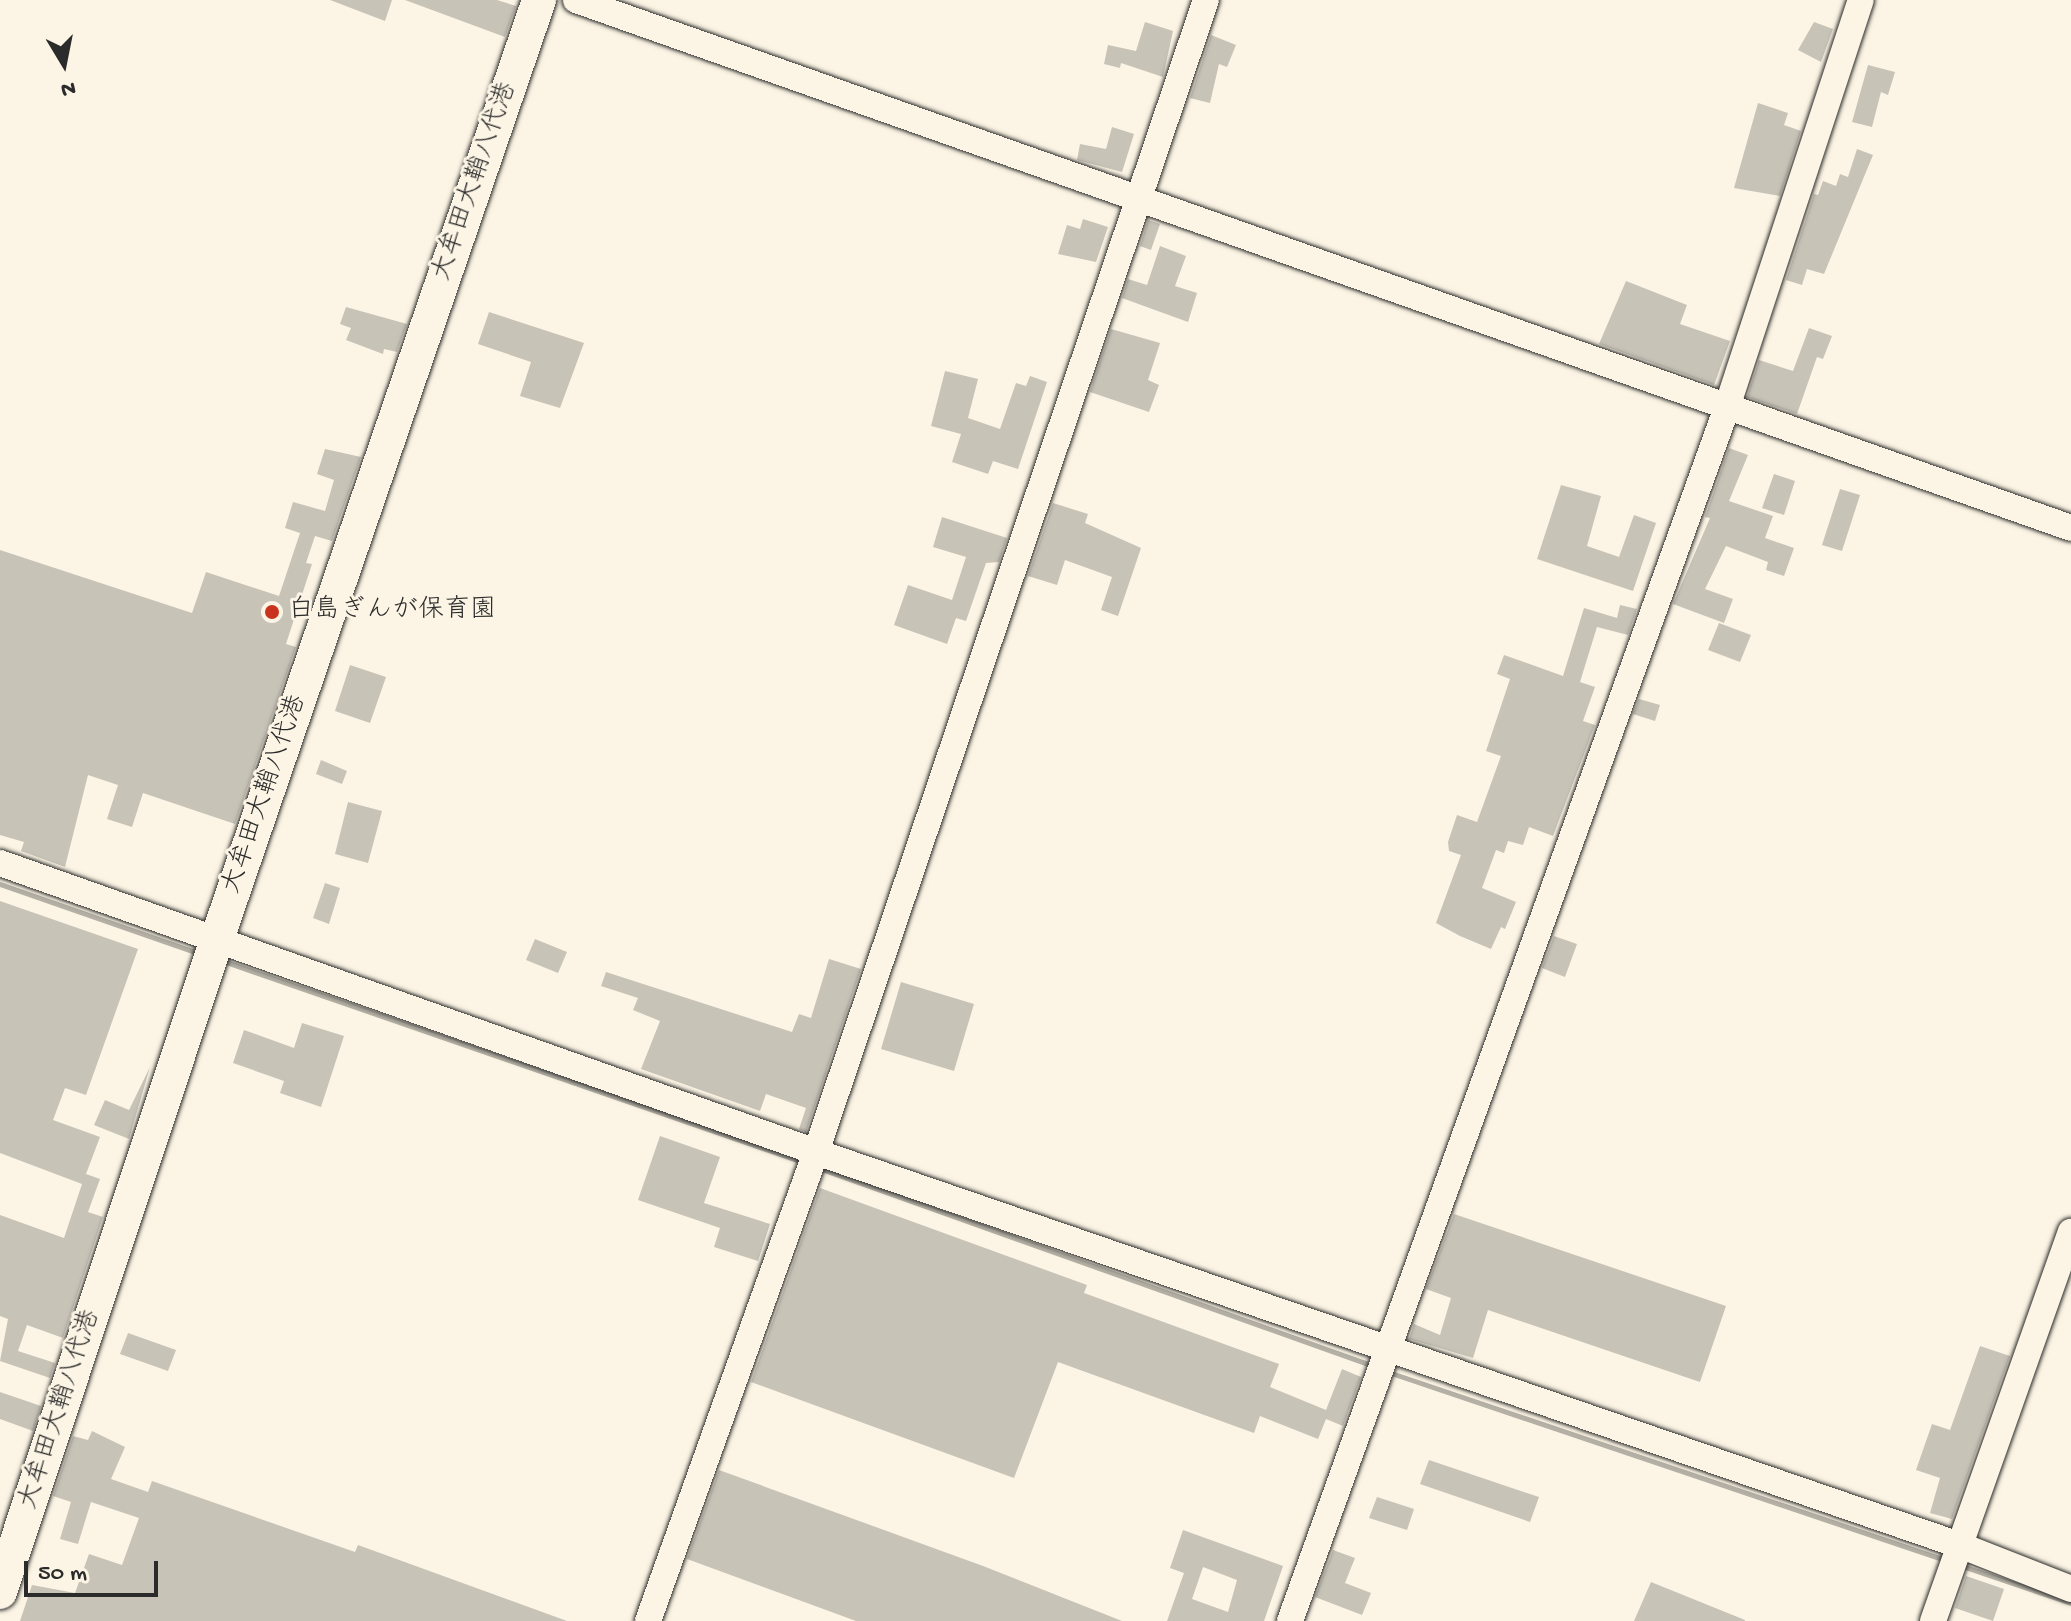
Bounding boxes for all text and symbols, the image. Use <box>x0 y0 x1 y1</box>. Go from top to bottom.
north arrow <box>24 24 104 104</box>
text: N <box>59 74 78 102</box>
street label: 大牟田大鞘八代港 <box>427 79 525 285</box>
place label: 白島ぎんが保育園 <box>288 596 496 628</box>
marker: 白島ぎんが保育園 <box>263 603 281 621</box>
street label: 大牟田大鞘八代港 <box>217 692 315 898</box>
street label: 大牟田大鞘八代港 <box>14 1306 108 1514</box>
scale bar <box>28 1545 162 1595</box>
text: 50 m <box>38 1560 87 1589</box>

